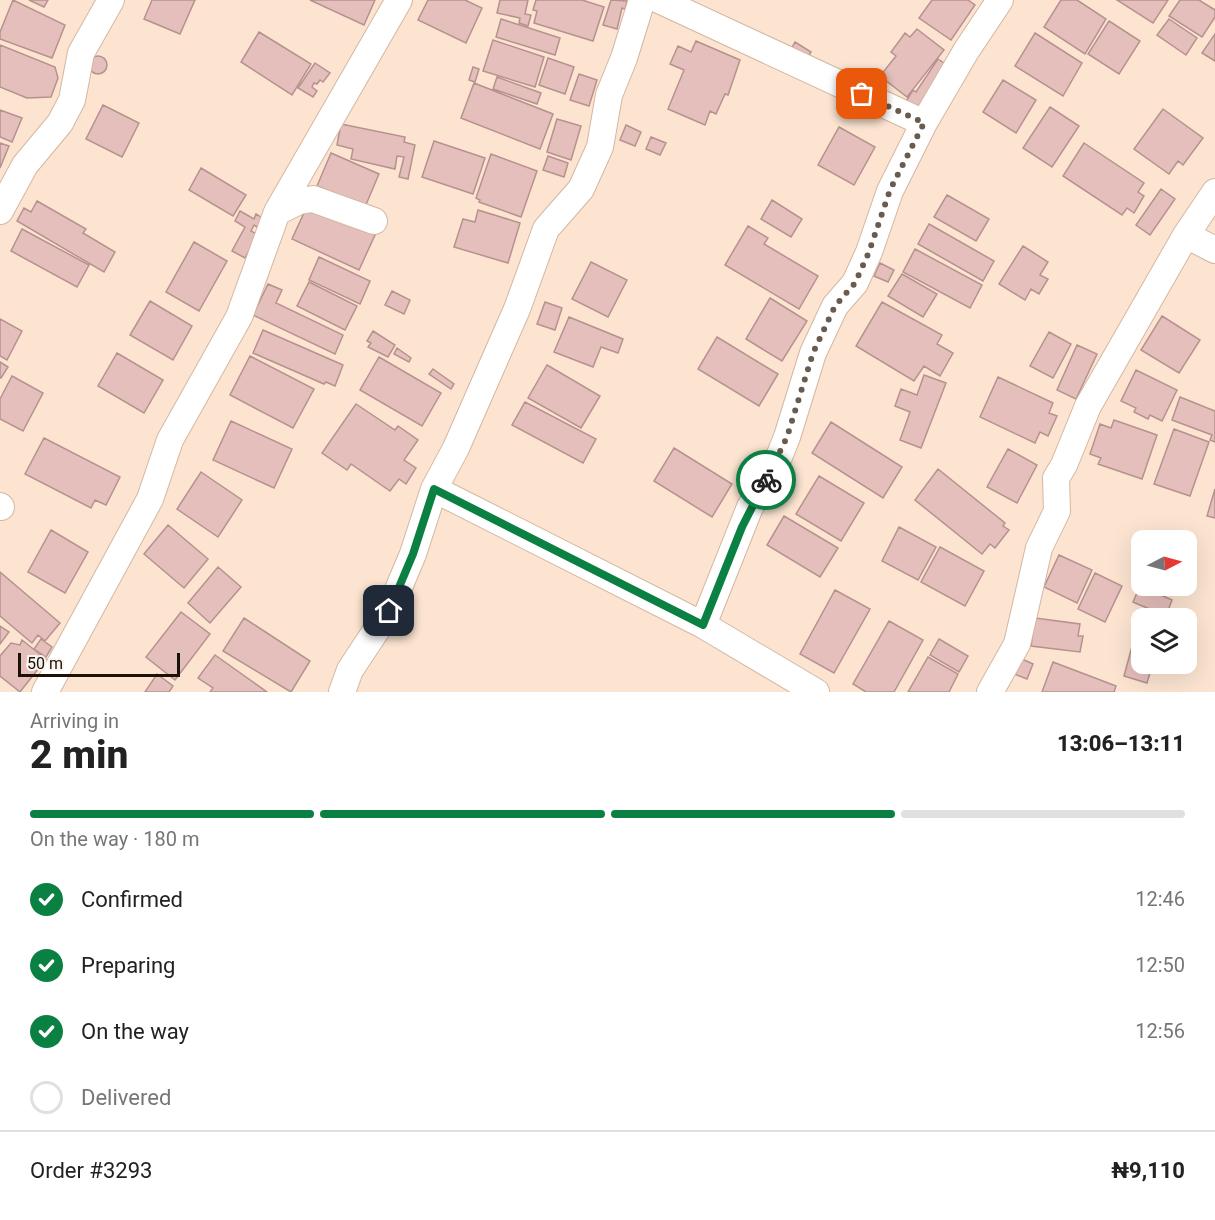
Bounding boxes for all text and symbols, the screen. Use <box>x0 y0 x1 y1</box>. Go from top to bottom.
pin <box>836 68 887 119</box>
icon: bag <box>845 77 878 110</box>
courier <box>736 450 796 510</box>
icon: bike <box>750 464 783 497</box>
north arrow <box>1131 530 1197 596</box>
map controls <box>1131 530 1197 674</box>
pin <box>363 585 414 636</box>
icon: home <box>372 594 405 627</box>
button: layers <box>1131 608 1197 674</box>
scale bar <box>18 650 180 678</box>
text: 50 m <box>27 654 63 673</box>
text: Arriving in <box>30 709 119 733</box>
text: 13:06–13:11 <box>1057 731 1185 756</box>
text: 2 min <box>30 732 128 778</box>
text: On the way · 180 m <box>30 827 199 851</box>
icon: check <box>30 883 63 916</box>
text: Confirmed <box>81 887 183 912</box>
text: 12:46 <box>1135 887 1185 911</box>
icon: check <box>30 949 63 982</box>
text: Preparing <box>81 953 175 978</box>
text: 12:50 <box>1135 953 1185 977</box>
icon: check <box>30 1015 63 1048</box>
text: On the way <box>81 1019 189 1044</box>
text: 12:56 <box>1135 1019 1185 1043</box>
text: Delivered <box>81 1085 171 1110</box>
text: Order #3293 <box>30 1158 152 1183</box>
text: ₦9,110 <box>1111 1158 1185 1183</box>

